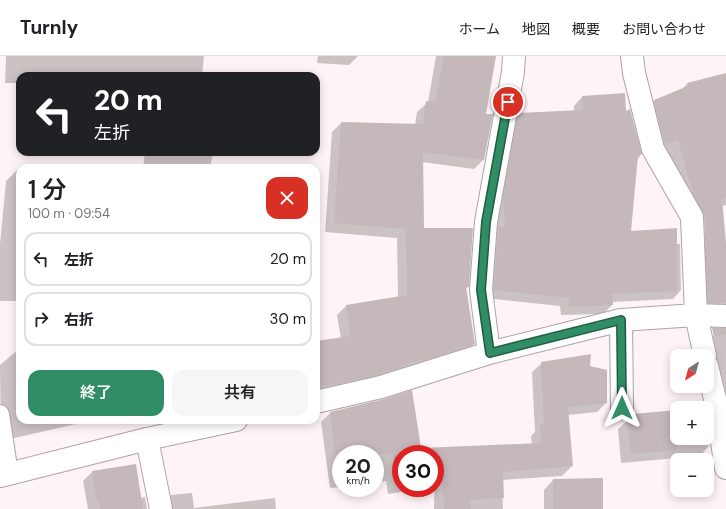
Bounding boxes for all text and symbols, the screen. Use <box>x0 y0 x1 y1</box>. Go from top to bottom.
text: Turnly <box>20 15 78 40</box>
text: ホーム <box>458 20 500 38</box>
text: 地図 <box>522 20 550 38</box>
text: 概要 <box>572 20 600 38</box>
text: お問い合わせ <box>622 20 706 38</box>
text: 20 m <box>94 82 163 119</box>
pin <box>491 85 525 119</box>
icon: left <box>28 88 80 140</box>
icon: arrive <box>497 91 519 113</box>
text: 左折 <box>94 121 130 145</box>
text: 1 分 <box>28 174 66 205</box>
button: close <box>266 177 308 219</box>
text: 100 m · 09:54 <box>28 205 110 222</box>
icon: left <box>30 248 52 270</box>
text: 20 m <box>270 249 306 269</box>
text: 左折 <box>64 250 94 270</box>
icon: right <box>30 308 52 330</box>
text: 30 m <box>270 309 306 329</box>
text: 右折 <box>64 310 94 330</box>
north arrow <box>670 349 714 393</box>
map controls <box>670 349 714 497</box>
button: 終了 <box>28 370 164 416</box>
button: 共有 <box>172 370 308 416</box>
position arrow <box>601 387 643 429</box>
button: + <box>670 401 714 445</box>
speed limit sign: 30 <box>392 445 444 497</box>
text: 20 <box>345 453 371 479</box>
button: − <box>670 453 714 497</box>
text: km/h <box>346 474 370 487</box>

